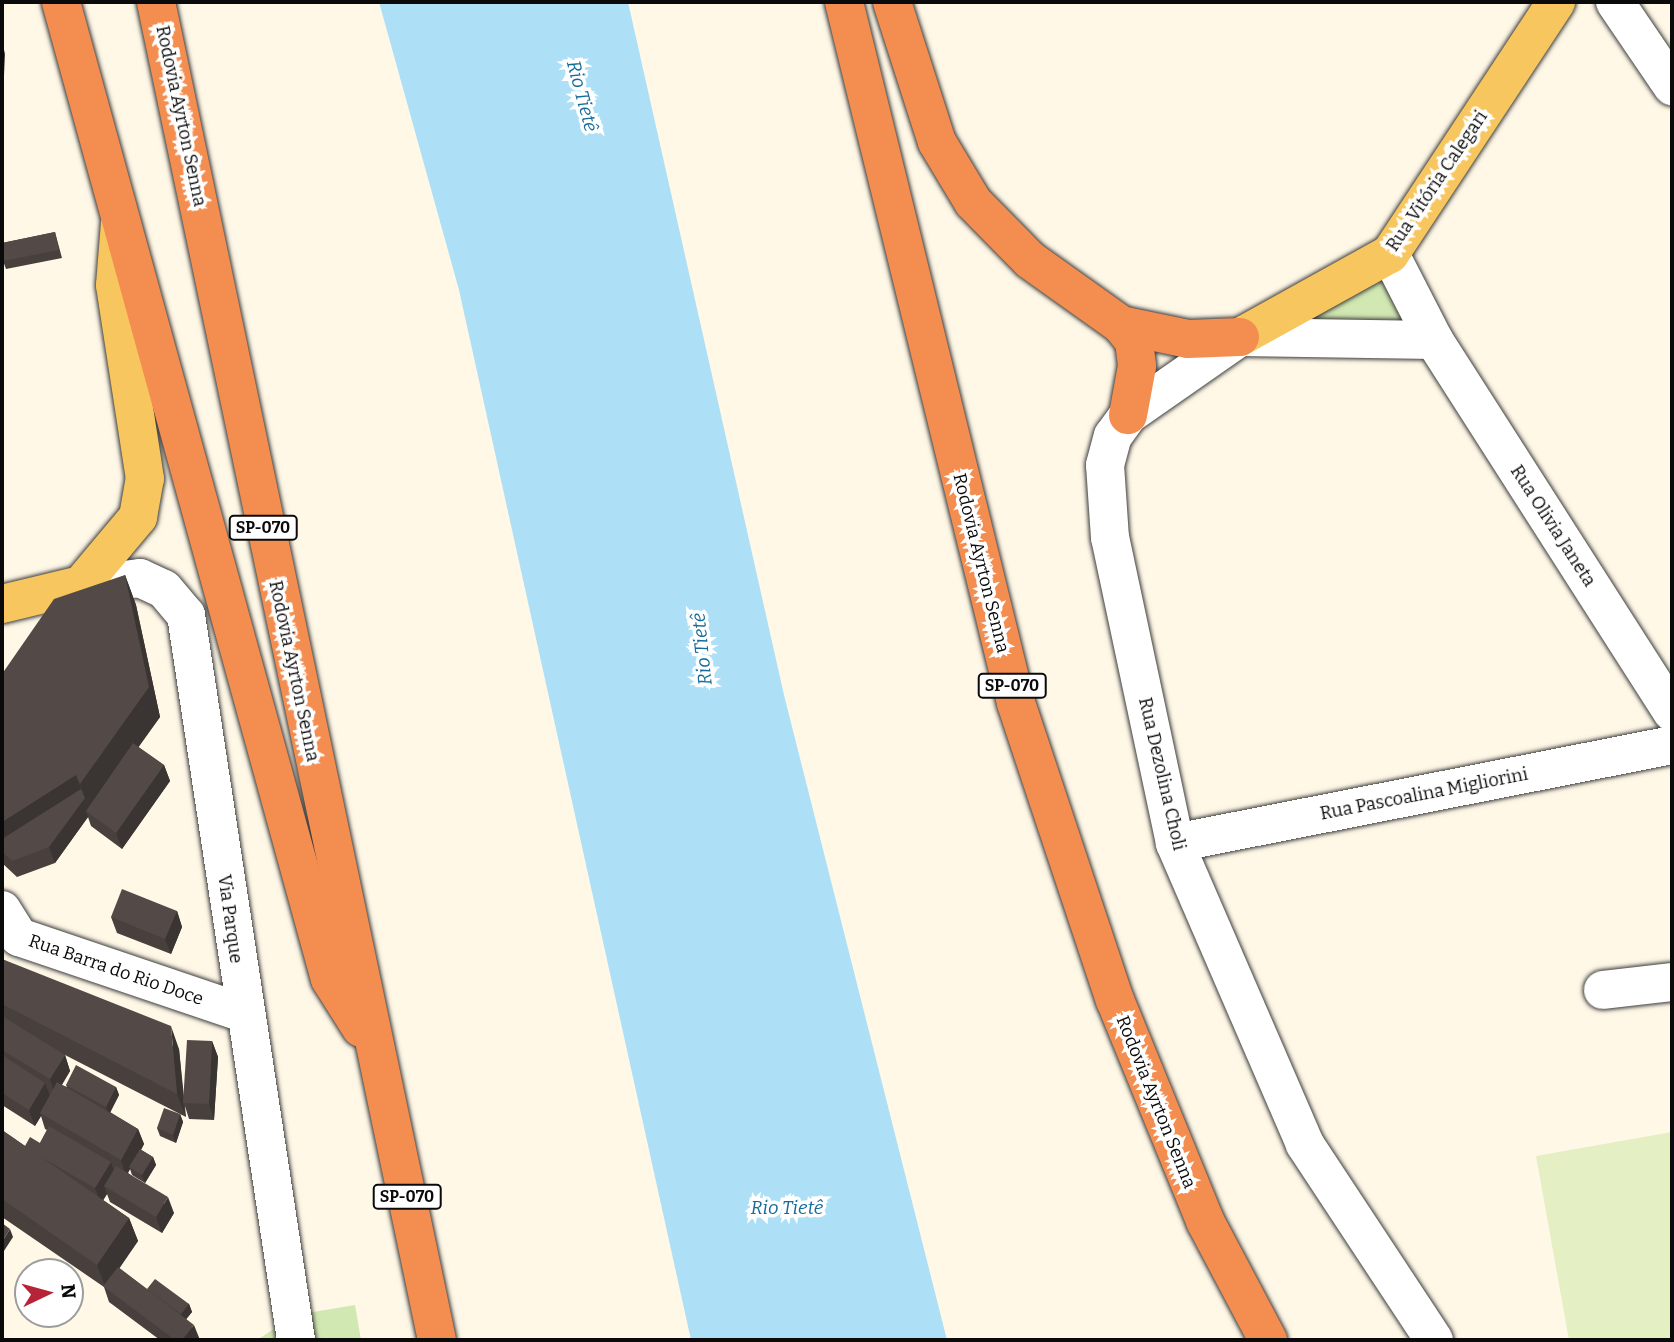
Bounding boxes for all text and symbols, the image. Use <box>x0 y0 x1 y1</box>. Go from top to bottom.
street label: Rodovia Ayrton Senna <box>151 24 211 208</box>
water label: Rio Tietê <box>562 58 602 134</box>
street label: Rua Vitória Calegari <box>1382 107 1492 255</box>
street label: Rua Olivia Janeta <box>1506 461 1600 591</box>
street label: Rodovia Ayrton Senna <box>948 471 1014 655</box>
road number: SP-070 <box>228 516 298 540</box>
street label: Rodovia Ayrton Senna <box>264 579 324 763</box>
water label: Rio Tietê <box>687 612 717 686</box>
road number: SP-070 <box>977 674 1047 698</box>
street label: Rua Dezolina Choli <box>1134 695 1190 853</box>
street label: Rua Pascoalina Migliorini <box>1318 763 1530 825</box>
street label: Via Parque <box>213 873 247 965</box>
street label: Rua Barra do Rio Doce <box>26 930 206 1010</box>
street label: Rodovia Ayrton Senna <box>1111 1013 1201 1191</box>
road number: SP-070 <box>372 1184 442 1210</box>
water label: Rio Tietê <box>751 1197 823 1219</box>
north arrow <box>14 1258 84 1328</box>
text: N <box>56 1283 81 1300</box>

